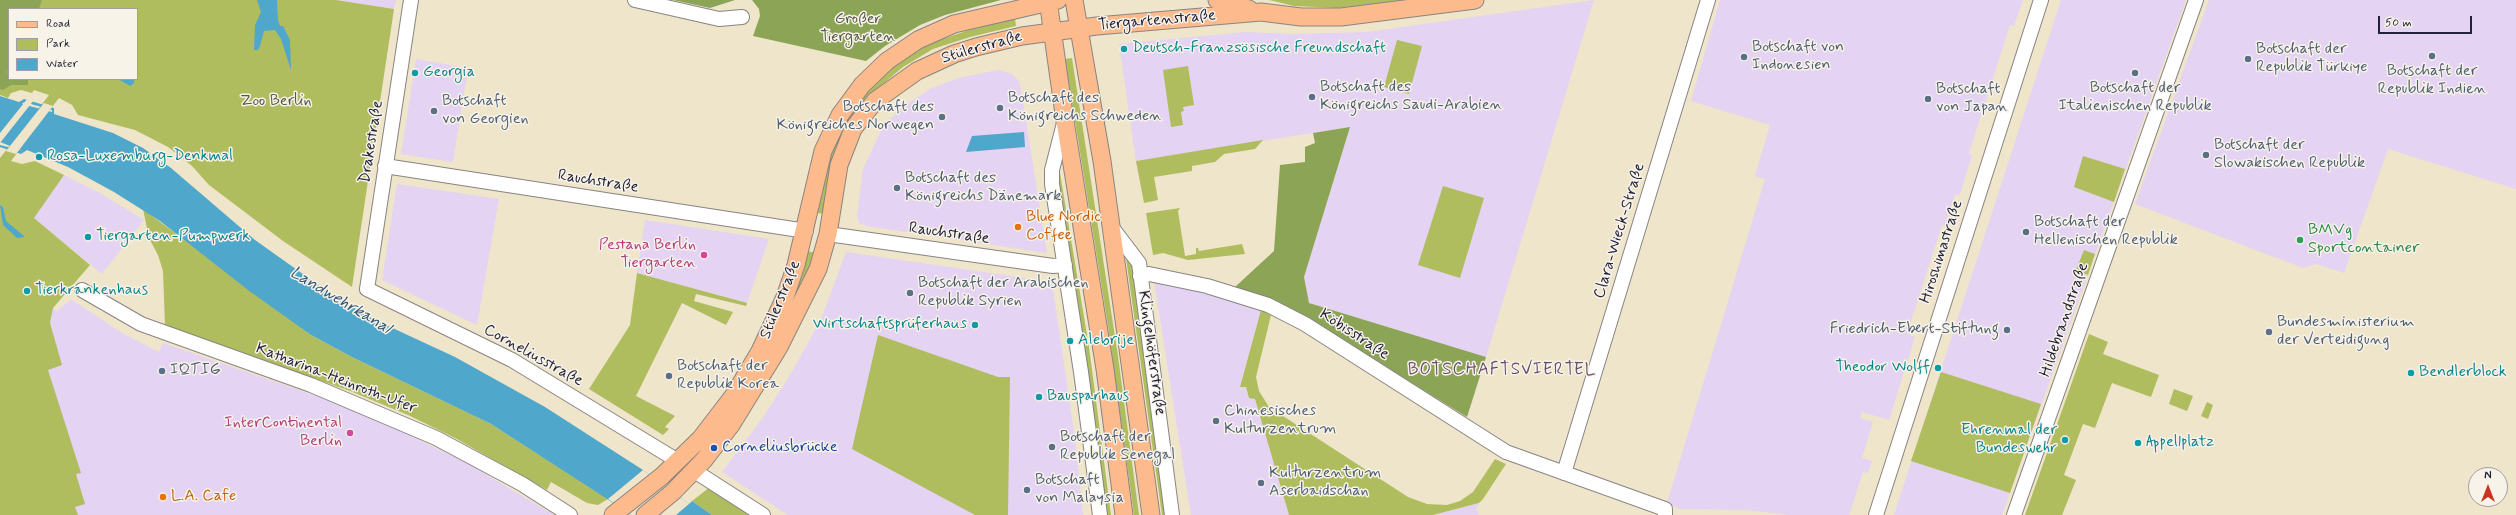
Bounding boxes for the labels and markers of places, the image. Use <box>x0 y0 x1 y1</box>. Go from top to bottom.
place label: Botschaft von Indonesien <box>1752 38 1844 76</box>
place label: Deutsch-Franzsösische Freundschaft <box>1132 39 1386 59</box>
place label: Botschaft der Republik Türkiye <box>2256 40 2367 78</box>
marker: Deutsch-Franzsösische Freundschaft <box>1119 44 1129 54</box>
marker: Botschaft der Republik Indien <box>2427 51 2437 61</box>
marker: Botschaft von Indonesien <box>1739 52 1749 62</box>
marker: Botschaft der Republik Türkiye <box>2243 54 2253 64</box>
place label: Botschaft der Republik Indien <box>2378 62 2486 100</box>
place label: Georgia <box>423 63 475 83</box>
marker: Georgia <box>410 68 420 78</box>
marker: Botschaft der Italienischen Republik <box>2130 68 2140 78</box>
place label: Botschaft des Königreichs Saudi-Arabien <box>1320 78 1502 116</box>
place label: Botschaft der Italienischen Republik <box>2058 79 2212 117</box>
place label: Botschaft von Japan <box>1936 80 2008 118</box>
place label: Botschaft des Königreichs Schweden <box>1008 89 1162 127</box>
place label: Botschaft von Georgien <box>442 92 529 130</box>
marker: Botschaft des Königreichs Saudi-Arabien <box>1307 92 1317 102</box>
marker: Botschaft von Japan <box>1923 94 1933 104</box>
place label: Botschaft des Königreiches Norwegen <box>777 98 934 136</box>
marker: Botschaft des Königreichs Schweden <box>995 103 1005 113</box>
marker: Botschaft von Georgien <box>429 106 439 116</box>
marker: Botschaft des Königreiches Norwegen <box>937 112 947 122</box>
place label: Botschaft der Slowakischen Republik <box>2214 136 2365 174</box>
place label: Rosa-Luxemburg-Denkmal <box>47 147 233 167</box>
marker: Botschaft der Slowakischen Republik <box>2201 150 2211 160</box>
marker: Rosa-Luxemburg-Denkmal <box>34 152 44 162</box>
place label: Botschaft des Königreichs Dänemark <box>905 169 1061 207</box>
marker: Botschaft des Königreichs Dänemark <box>892 183 902 193</box>
place label: Blue Nordic Coffee <box>1026 208 1101 246</box>
place label: Botschaft der Hellenischen Republik <box>2034 213 2178 251</box>
place label: BMVg Sportcontainer <box>2308 221 2420 259</box>
marker: Blue Nordic Coffee <box>1013 222 1023 232</box>
place label: Tiergarten-Pumpwerk <box>96 227 250 247</box>
marker: Botschaft der Hellenischen Republik <box>2021 227 2031 237</box>
marker: Tiergarten-Pumpwerk <box>83 232 93 242</box>
marker: BMVg Sportcontainer <box>2295 235 2305 245</box>
place label: Pestana Berlin Tiergarten <box>599 236 696 274</box>
marker: Pestana Berlin Tiergarten <box>699 250 709 260</box>
place label: Botschaft der Arabischen Republik Syrien <box>918 274 1089 312</box>
place label: Tierkrankenhaus <box>35 281 148 301</box>
marker: Tierkrankenhaus <box>22 286 32 296</box>
marker: Botschaft der Arabischen Republik Syrien <box>905 288 915 298</box>
place label: Bundesministerium der Verteidigung <box>2277 313 2414 351</box>
place label: Wirtschaftsprüferhaus <box>813 315 967 335</box>
marker: Wirtschaftsprüferhaus <box>970 320 980 330</box>
place label: Friedrich-Ebert-Stiftung <box>1830 320 1999 340</box>
marker: Friedrich-Ebert-Stiftung <box>2002 325 2012 335</box>
marker: Bundesministerium der Verteidigung <box>2264 327 2274 337</box>
place label: Alebrije <box>1078 331 1134 351</box>
marker: Alebrije <box>1065 336 1075 346</box>
place label: Botschaft der Republik Korea <box>677 357 779 395</box>
place label: Theodor Wolff <box>1835 358 1930 378</box>
place label: IQTIG <box>170 361 221 381</box>
marker: Theodor Wolff <box>1933 363 1943 373</box>
place label: Bendlerblock <box>2419 363 2507 383</box>
marker: IQTIG <box>157 366 167 376</box>
marker: Bendlerblock <box>2406 368 2416 378</box>
marker: Botschaft der Republik Korea <box>664 371 674 381</box>
place label: Bausparhaus <box>1047 387 1129 407</box>
marker: Bausparhaus <box>1034 392 1044 402</box>
place label: Chinesisches Kulturzentrum <box>1224 402 1336 440</box>
place label: InterContinental Berlin <box>224 414 342 452</box>
marker: Chinesisches Kulturzentrum <box>1211 416 1221 426</box>
place label: Ehrenmal der Bundeswehr <box>1961 421 2057 459</box>
marker: InterContinental Berlin <box>345 428 355 438</box>
place label: Botschaft der Republik Senegal <box>1060 428 1175 466</box>
place label: Appellplatz <box>2146 433 2214 453</box>
marker: Ehrenmal der Bundeswehr <box>2060 435 2070 445</box>
place label: Corneliusbrücke <box>722 438 838 458</box>
marker: Appellplatz <box>2133 438 2143 448</box>
marker: Botschaft der Republik Senegal <box>1047 442 1057 452</box>
marker: Corneliusbrücke <box>709 443 719 453</box>
place label: Kulturzentrum Aserbaidschan <box>1269 464 1381 502</box>
place label: Botschaft von Malaysia <box>1035 471 1124 509</box>
marker: Kulturzentrum Aserbaidschan <box>1256 478 1266 488</box>
marker: Botschaft von Malaysia <box>1022 485 1032 495</box>
place label: L.A. Cafe <box>171 487 236 507</box>
marker: L.A. Cafe <box>158 492 168 502</box>

